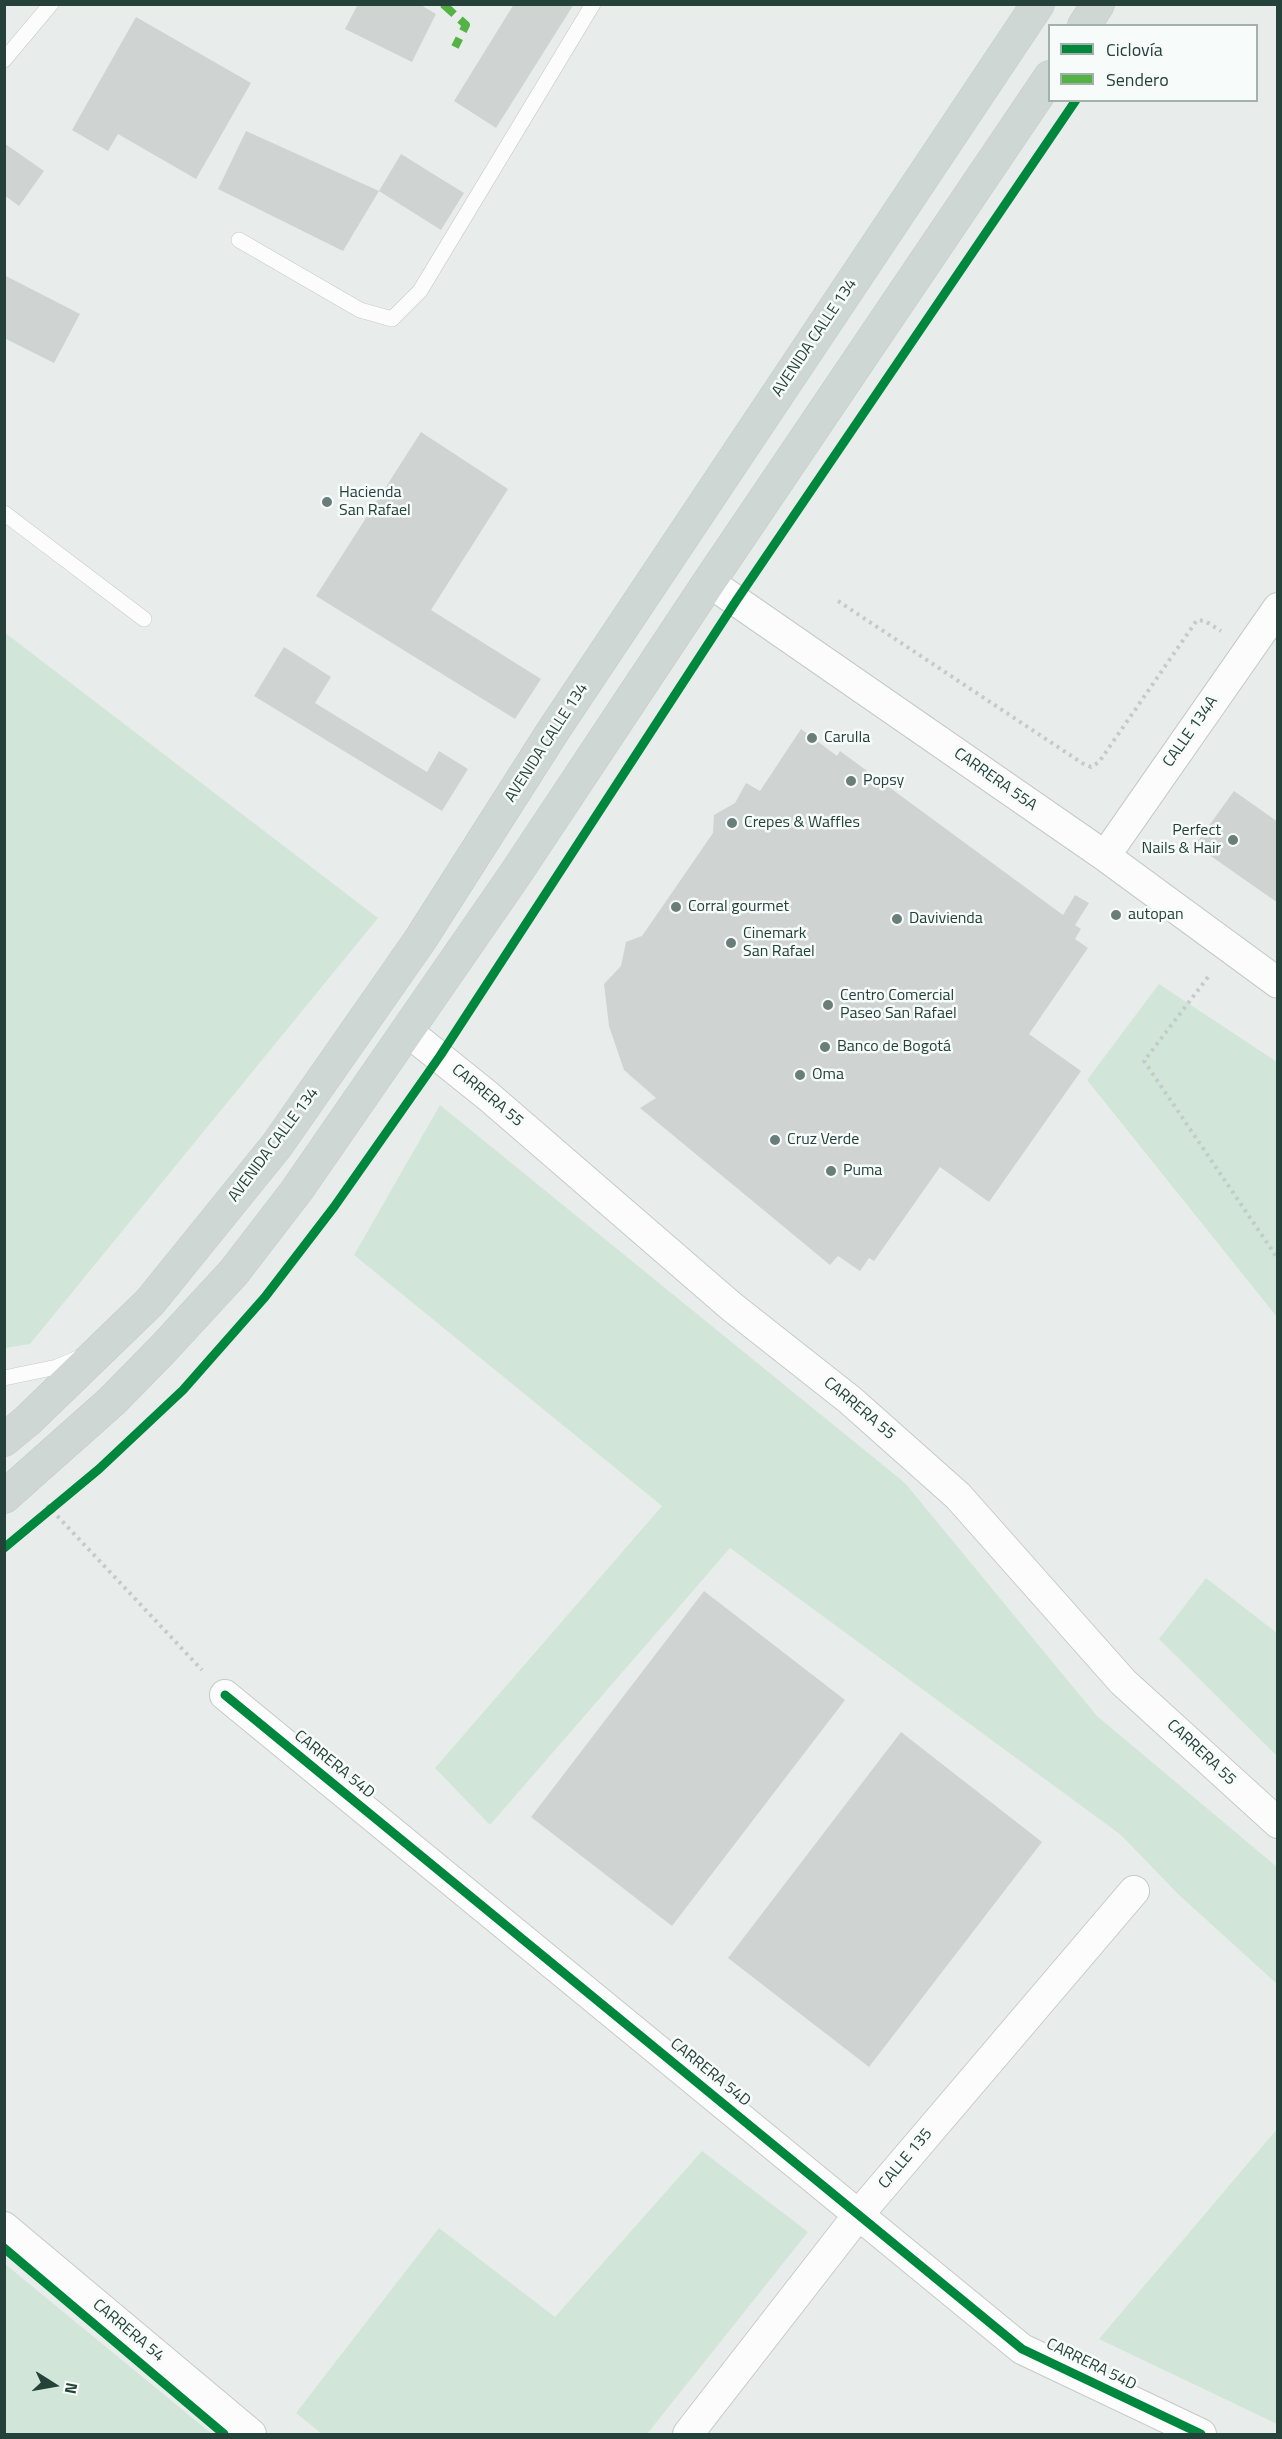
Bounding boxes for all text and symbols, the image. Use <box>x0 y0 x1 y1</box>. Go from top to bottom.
legend <box>1048 24 1258 102</box>
text: Ciclovía <box>1106 36 1163 63</box>
text: Sendero <box>1106 66 1169 93</box>
street label: AVENIDA CALLE 134 <box>768 275 862 401</box>
place label: Hacienda San Rafael <box>339 483 411 521</box>
marker: Hacienda San Rafael <box>320 495 334 509</box>
street label: AVENIDA CALLE 134 <box>501 680 593 806</box>
street label: CALLE 134A <box>1160 693 1222 771</box>
place label: Carulla <box>824 728 870 748</box>
marker: Carulla <box>805 731 819 745</box>
street label: CARRERA 55A <box>950 744 1040 816</box>
place label: Popsy <box>863 771 904 791</box>
marker: Popsy <box>844 774 858 788</box>
place label: Crepes & Waffles <box>744 813 860 833</box>
marker: Crepes & Waffles <box>725 816 739 830</box>
place label: Perfect Nails & Hair <box>1142 821 1221 859</box>
marker: Perfect Nails & Hair <box>1226 833 1240 847</box>
place label: Corral gourmet <box>688 897 789 917</box>
marker: Corral gourmet <box>669 900 683 914</box>
place label: autopan <box>1128 905 1184 925</box>
marker: autopan <box>1109 908 1123 922</box>
place label: Davivienda <box>909 909 983 929</box>
marker: Davivienda <box>890 912 904 926</box>
place label: Cinemark San Rafael <box>743 924 815 962</box>
marker: Cinemark San Rafael <box>724 936 738 950</box>
place label: Centro Comercial Paseo San Rafael <box>840 986 957 1024</box>
marker: Centro Comercial Paseo San Rafael <box>821 998 835 1012</box>
place label: Banco de Bogotá <box>837 1037 951 1057</box>
marker: Banco de Bogotá <box>818 1040 832 1054</box>
street label: CARRERA 55 <box>447 1061 527 1131</box>
place label: Oma <box>812 1065 844 1085</box>
marker: Oma <box>793 1068 807 1082</box>
street label: AVENIDA CALLE 134 <box>225 1084 323 1206</box>
place label: Cruz Verde <box>787 1130 859 1150</box>
marker: Cruz Verde <box>768 1133 782 1147</box>
place label: Puma <box>843 1161 882 1181</box>
marker: Puma <box>824 1164 838 1178</box>
street label: CARRERA 55 <box>819 1374 899 1444</box>
street label: CARRERA 55 <box>1162 1716 1240 1790</box>
street label: CARRERA 54D <box>290 1727 378 1803</box>
street label: CARRERA 54D <box>666 2035 754 2111</box>
street label: CALLE 135 <box>875 2125 937 2193</box>
street label: CARRERA 54 <box>88 2296 168 2366</box>
street label: CARRERA 54D <box>1043 2335 1139 2395</box>
north arrow <box>24 2355 84 2415</box>
text: N <box>59 2381 85 2396</box>

